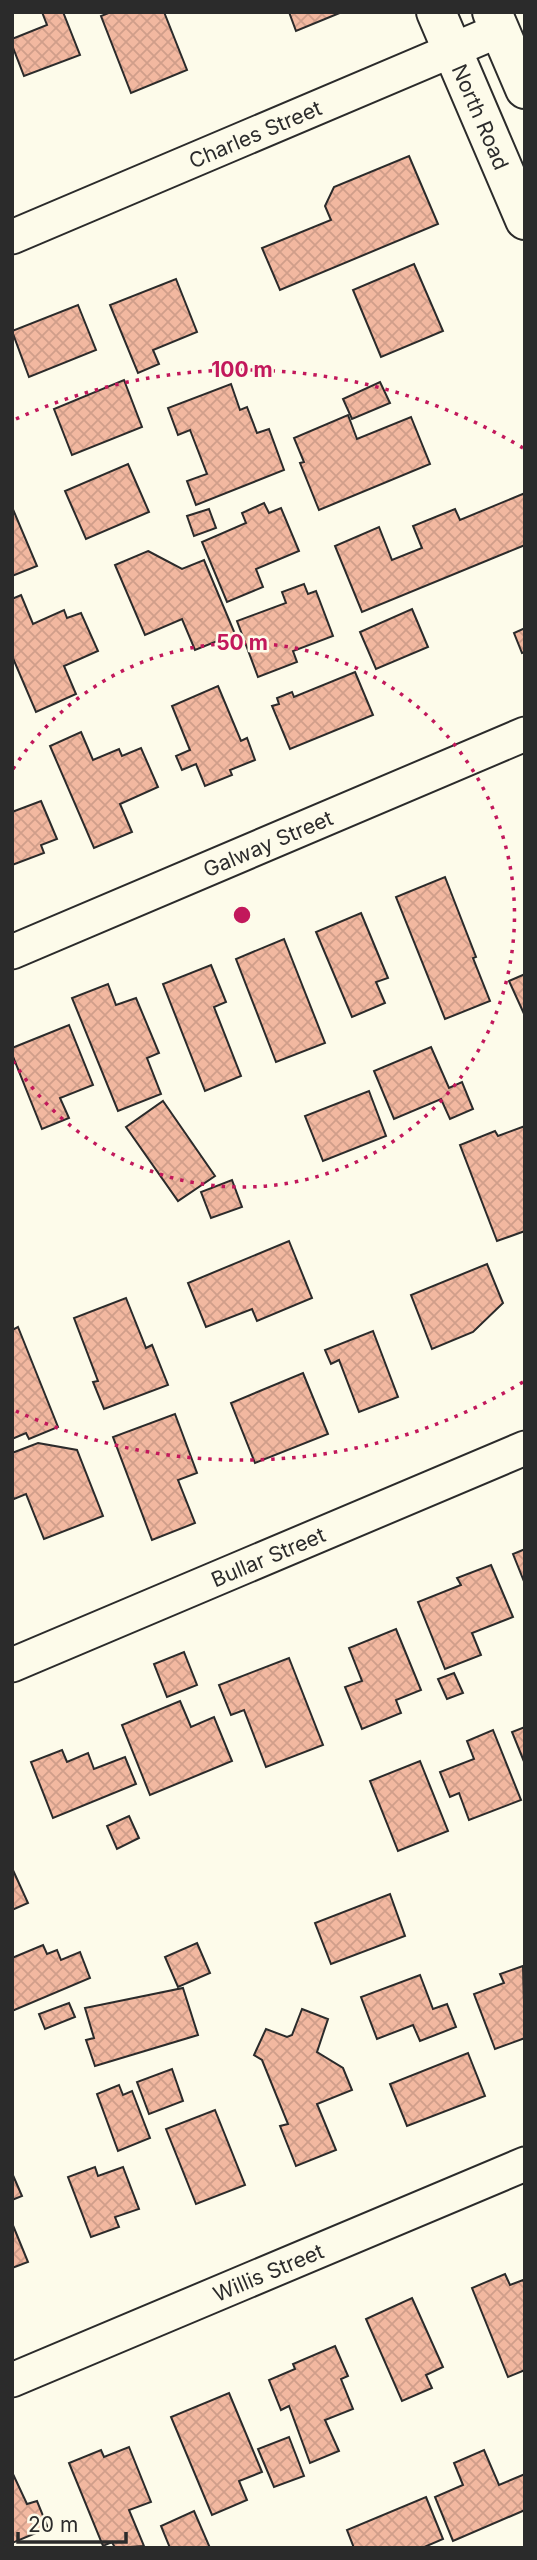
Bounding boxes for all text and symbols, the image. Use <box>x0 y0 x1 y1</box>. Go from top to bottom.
street label: North Road <box>447 60 514 173</box>
street label: Charles Street <box>185 95 325 173</box>
text: 100 m <box>211 357 273 382</box>
text: 50 m <box>216 630 268 655</box>
street label: Galway Street <box>199 805 336 882</box>
centre of rings <box>230 903 254 927</box>
street label: Bullar Street <box>207 1522 329 1592</box>
street label: Willis Street <box>209 2238 327 2306</box>
scale bar <box>18 2500 126 2544</box>
text: 20 m <box>28 2512 78 2537</box>

